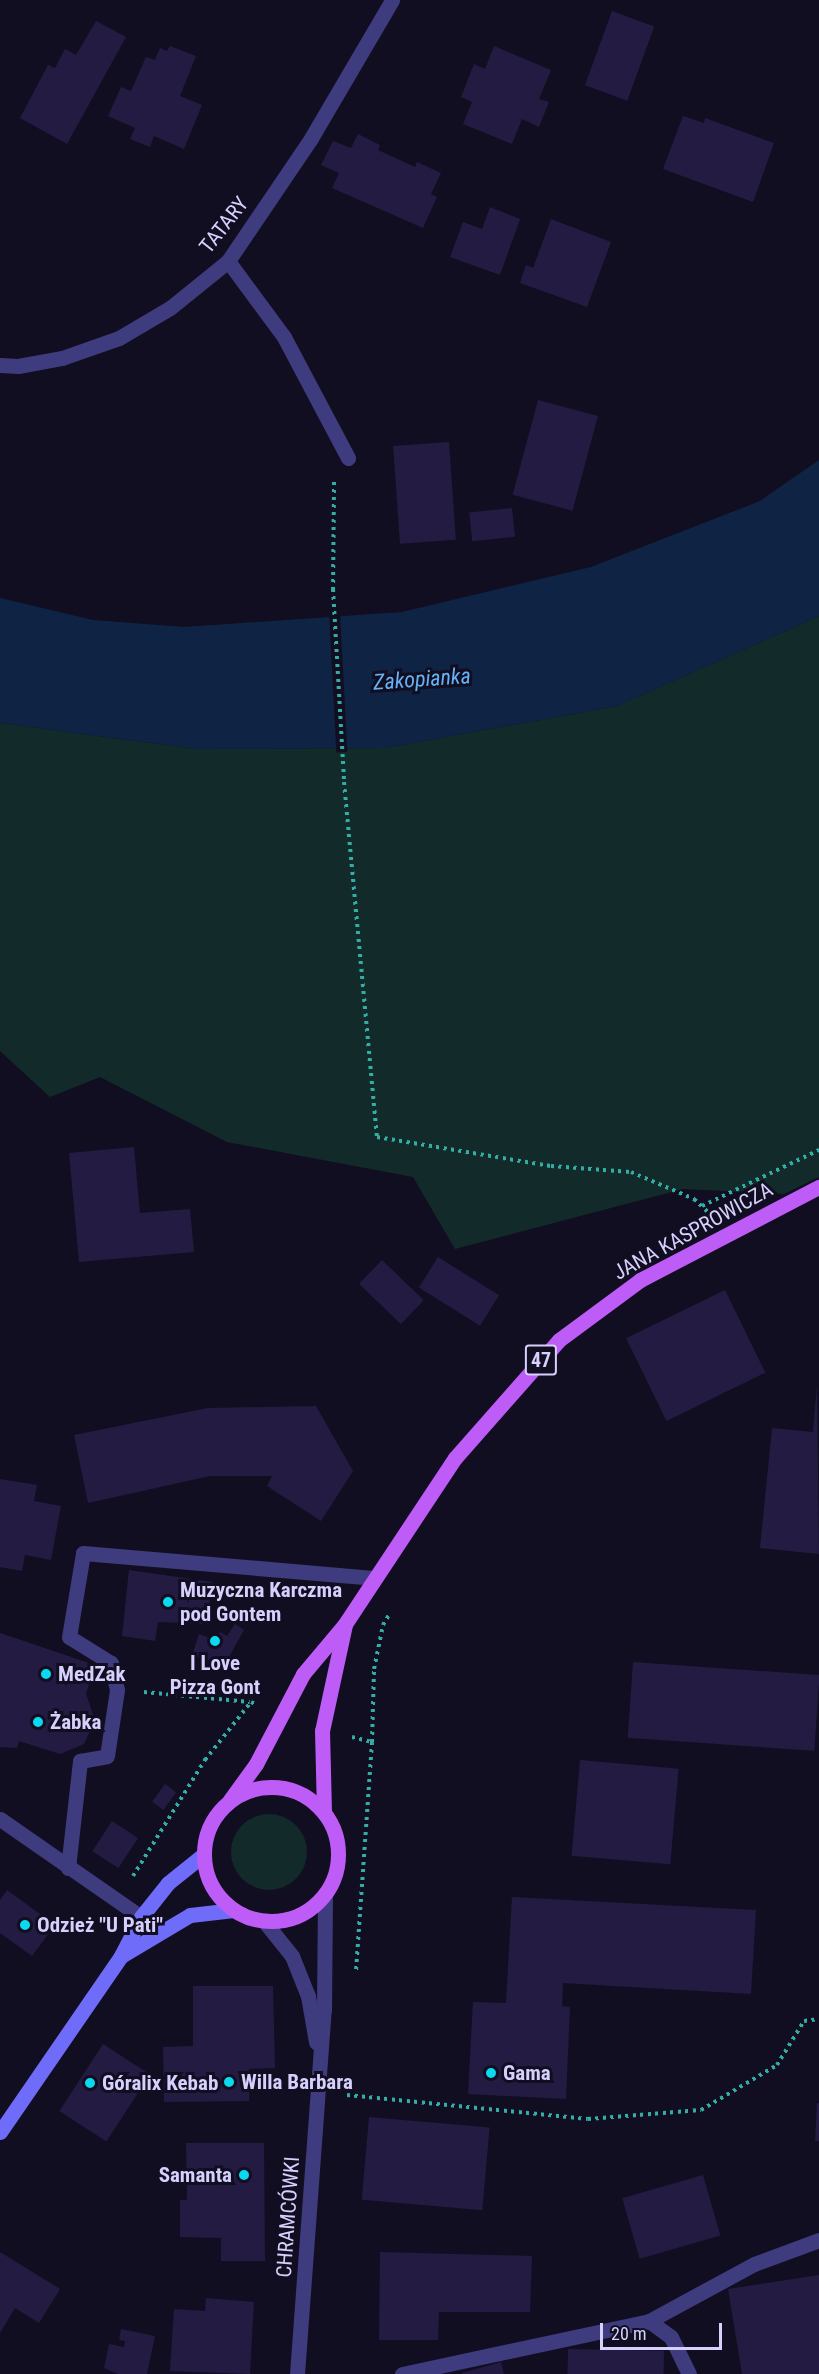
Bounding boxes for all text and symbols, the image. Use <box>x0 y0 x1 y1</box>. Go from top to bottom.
street label: TATARY <box>194 192 254 258</box>
water label: Zakopianka <box>372 662 472 696</box>
street label: JANA KASPROWICZA <box>609 1177 777 1285</box>
road number: 47 <box>524 1343 558 1377</box>
place label: Muzyczna Karczma pod Gontem <box>180 1577 342 1627</box>
marker: Muzyczna Karczma pod Gontem <box>161 1595 175 1609</box>
marker: I Love Pizza Gont <box>208 1634 222 1648</box>
place label: I Love Pizza Gont <box>170 1650 260 1700</box>
place label: MedZak <box>58 1661 125 1687</box>
marker: MedZak <box>39 1667 53 1681</box>
place label: Żabka <box>50 1709 101 1735</box>
marker: Żabka <box>31 1715 45 1729</box>
place label: Odzież "U Pati" <box>37 1912 163 1938</box>
marker: Odzież "U Pati" <box>18 1918 32 1932</box>
place label: Gama <box>503 2060 551 2086</box>
marker: Gama <box>484 2066 498 2080</box>
place label: Willa Barbara <box>241 2069 353 2095</box>
place label: Góralix Kebab <box>102 2070 218 2096</box>
marker: Willa Barbara <box>222 2075 236 2089</box>
marker: Góralix Kebab <box>83 2076 97 2090</box>
street label: CHRAMCÓWKI <box>271 2156 305 2278</box>
place label: Samanta <box>159 2162 232 2188</box>
marker: Samanta <box>237 2168 251 2182</box>
scale bar <box>603 2311 724 2349</box>
text: 20 m <box>611 2323 646 2344</box>

